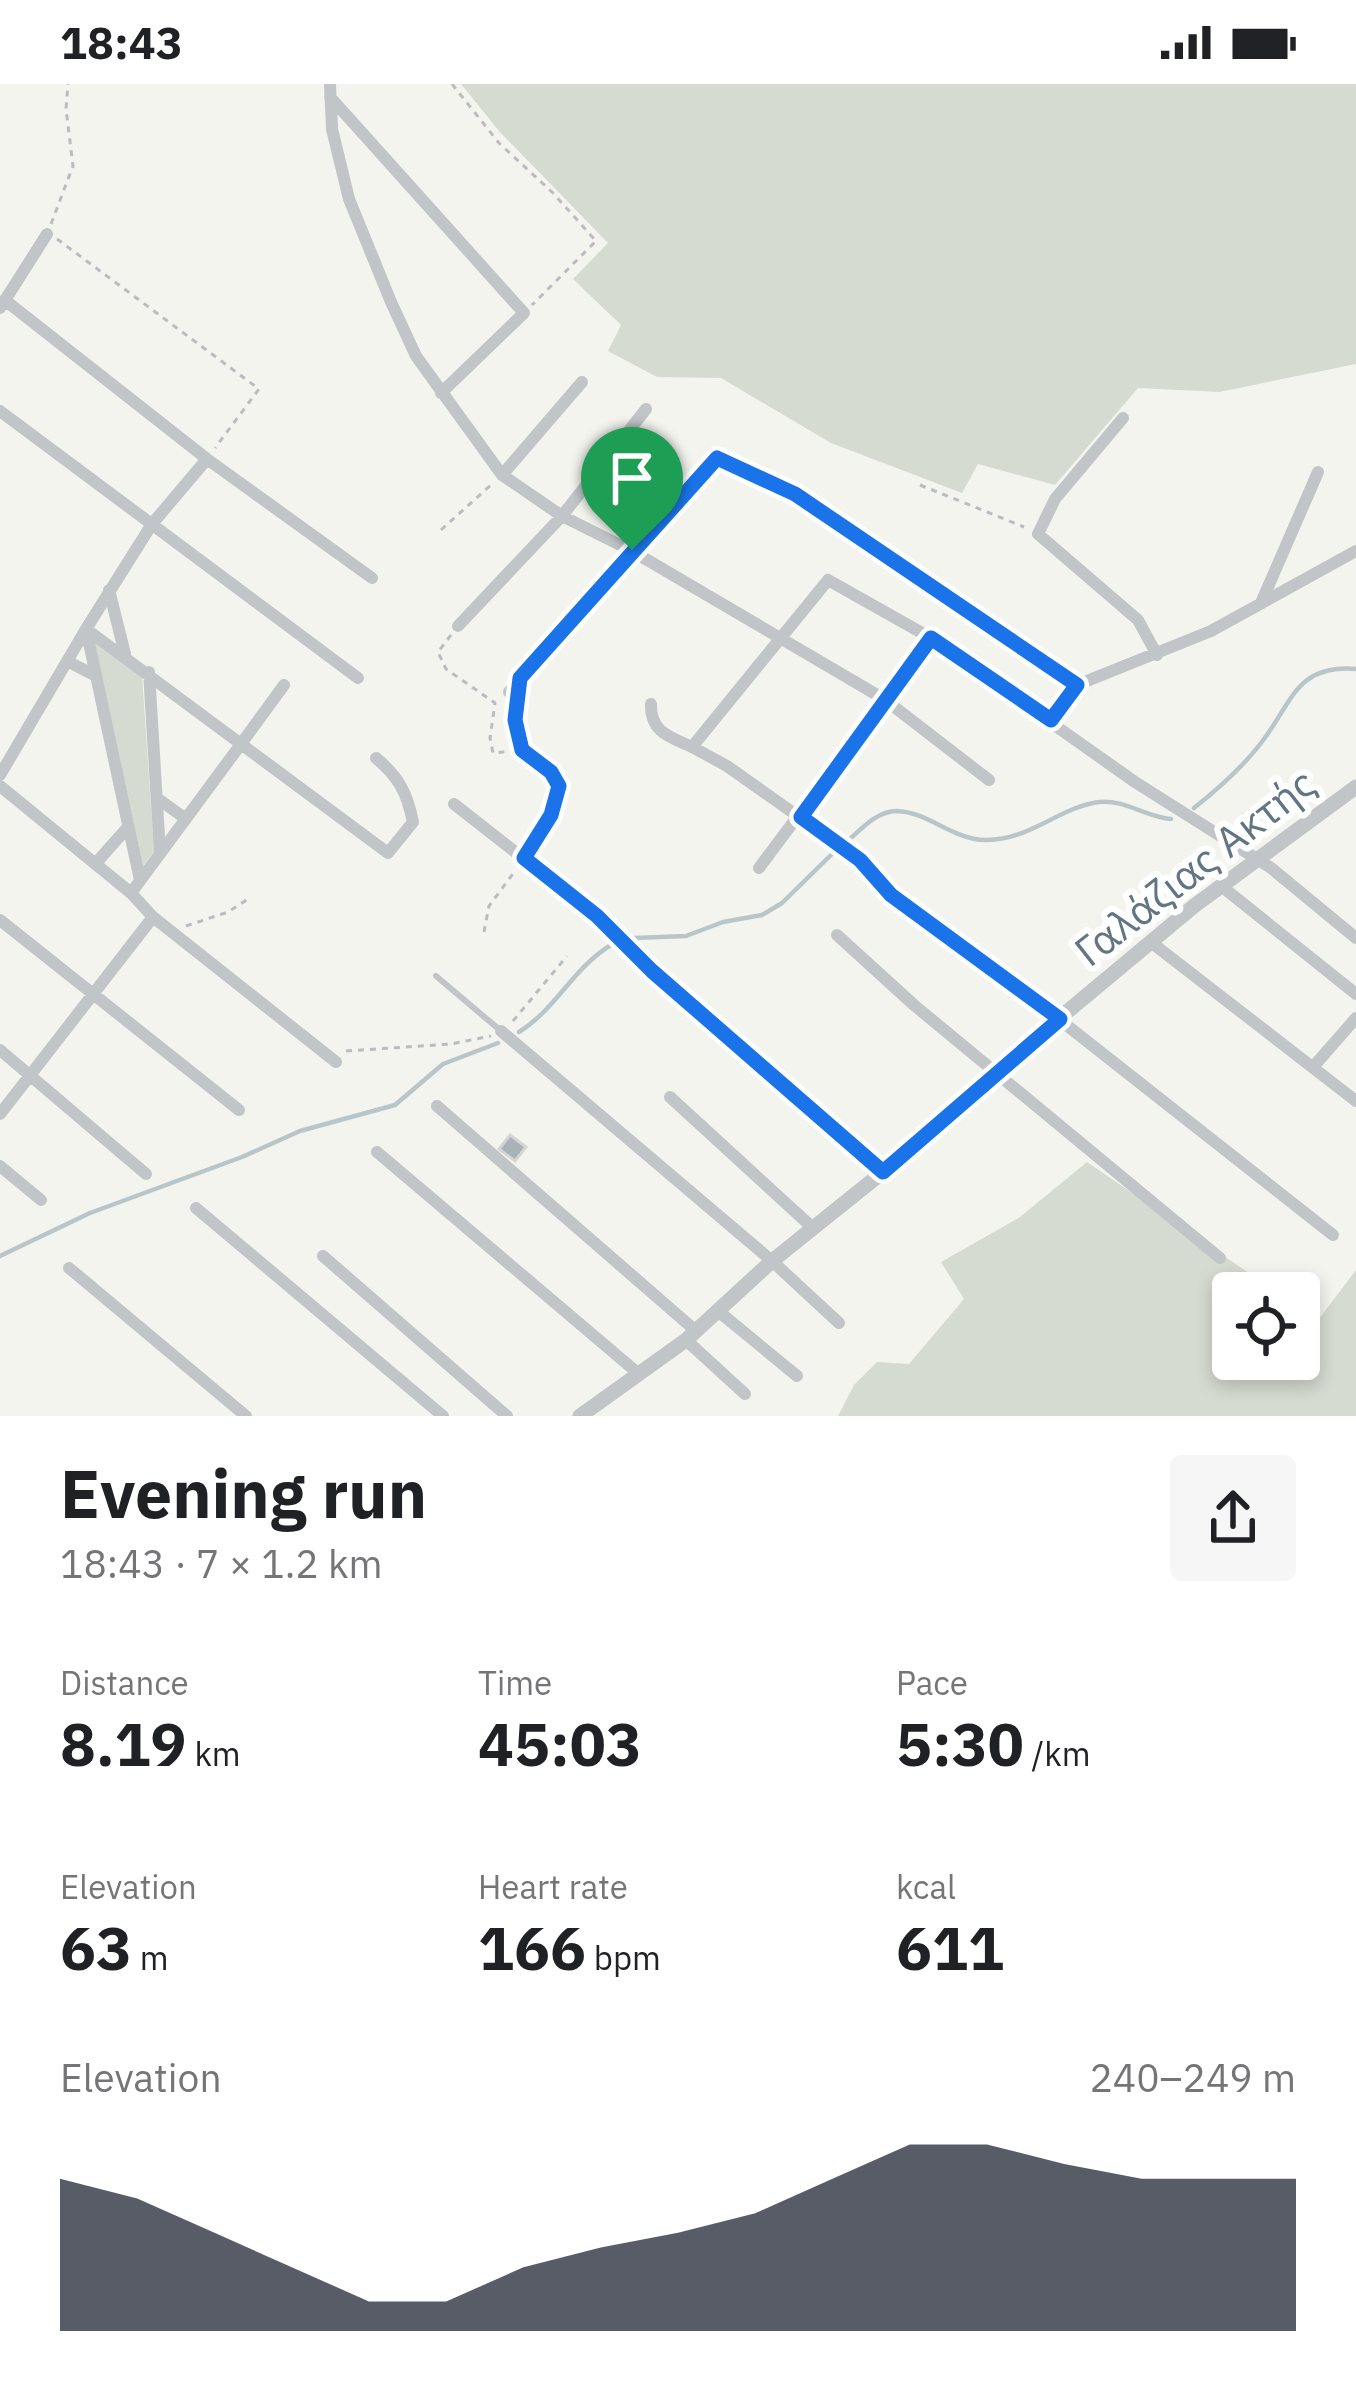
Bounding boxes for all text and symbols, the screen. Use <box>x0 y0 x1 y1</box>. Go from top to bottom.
text: 18:43 <box>60 13 183 71</box>
pin <box>581 427 683 550</box>
icon: arrive <box>599 445 665 511</box>
street label: Γαλάζιας Ακτής <box>1063 755 1326 978</box>
map controls <box>1212 1272 1320 1380</box>
button: locate <box>1212 1272 1320 1380</box>
text: Evening run <box>60 1450 427 1536</box>
button: share <box>1170 1455 1296 1581</box>
text: 18:43 · 7 × 1.2 km <box>60 1538 383 1589</box>
text: Distance <box>60 1661 189 1704</box>
text: Time <box>478 1661 552 1704</box>
text: Pace <box>896 1661 968 1704</box>
text: 8.19 <box>60 1704 187 1783</box>
text: 45:03 <box>478 1704 642 1783</box>
text: 5:30 <box>896 1704 1024 1783</box>
text: km <box>187 1732 241 1775</box>
text: /km <box>1024 1732 1090 1775</box>
text: Elevation <box>60 1865 197 1908</box>
text: Heart rate <box>478 1865 628 1908</box>
text: kcal <box>896 1865 956 1908</box>
text: 63 <box>60 1908 132 1987</box>
text: 166 <box>478 1908 586 1987</box>
text: 611 <box>896 1908 1004 1987</box>
text: m <box>132 1936 169 1979</box>
text: bpm <box>586 1936 661 1979</box>
text: Elevation <box>60 2052 222 2103</box>
text: 240–249 m <box>1089 2052 1296 2103</box>

